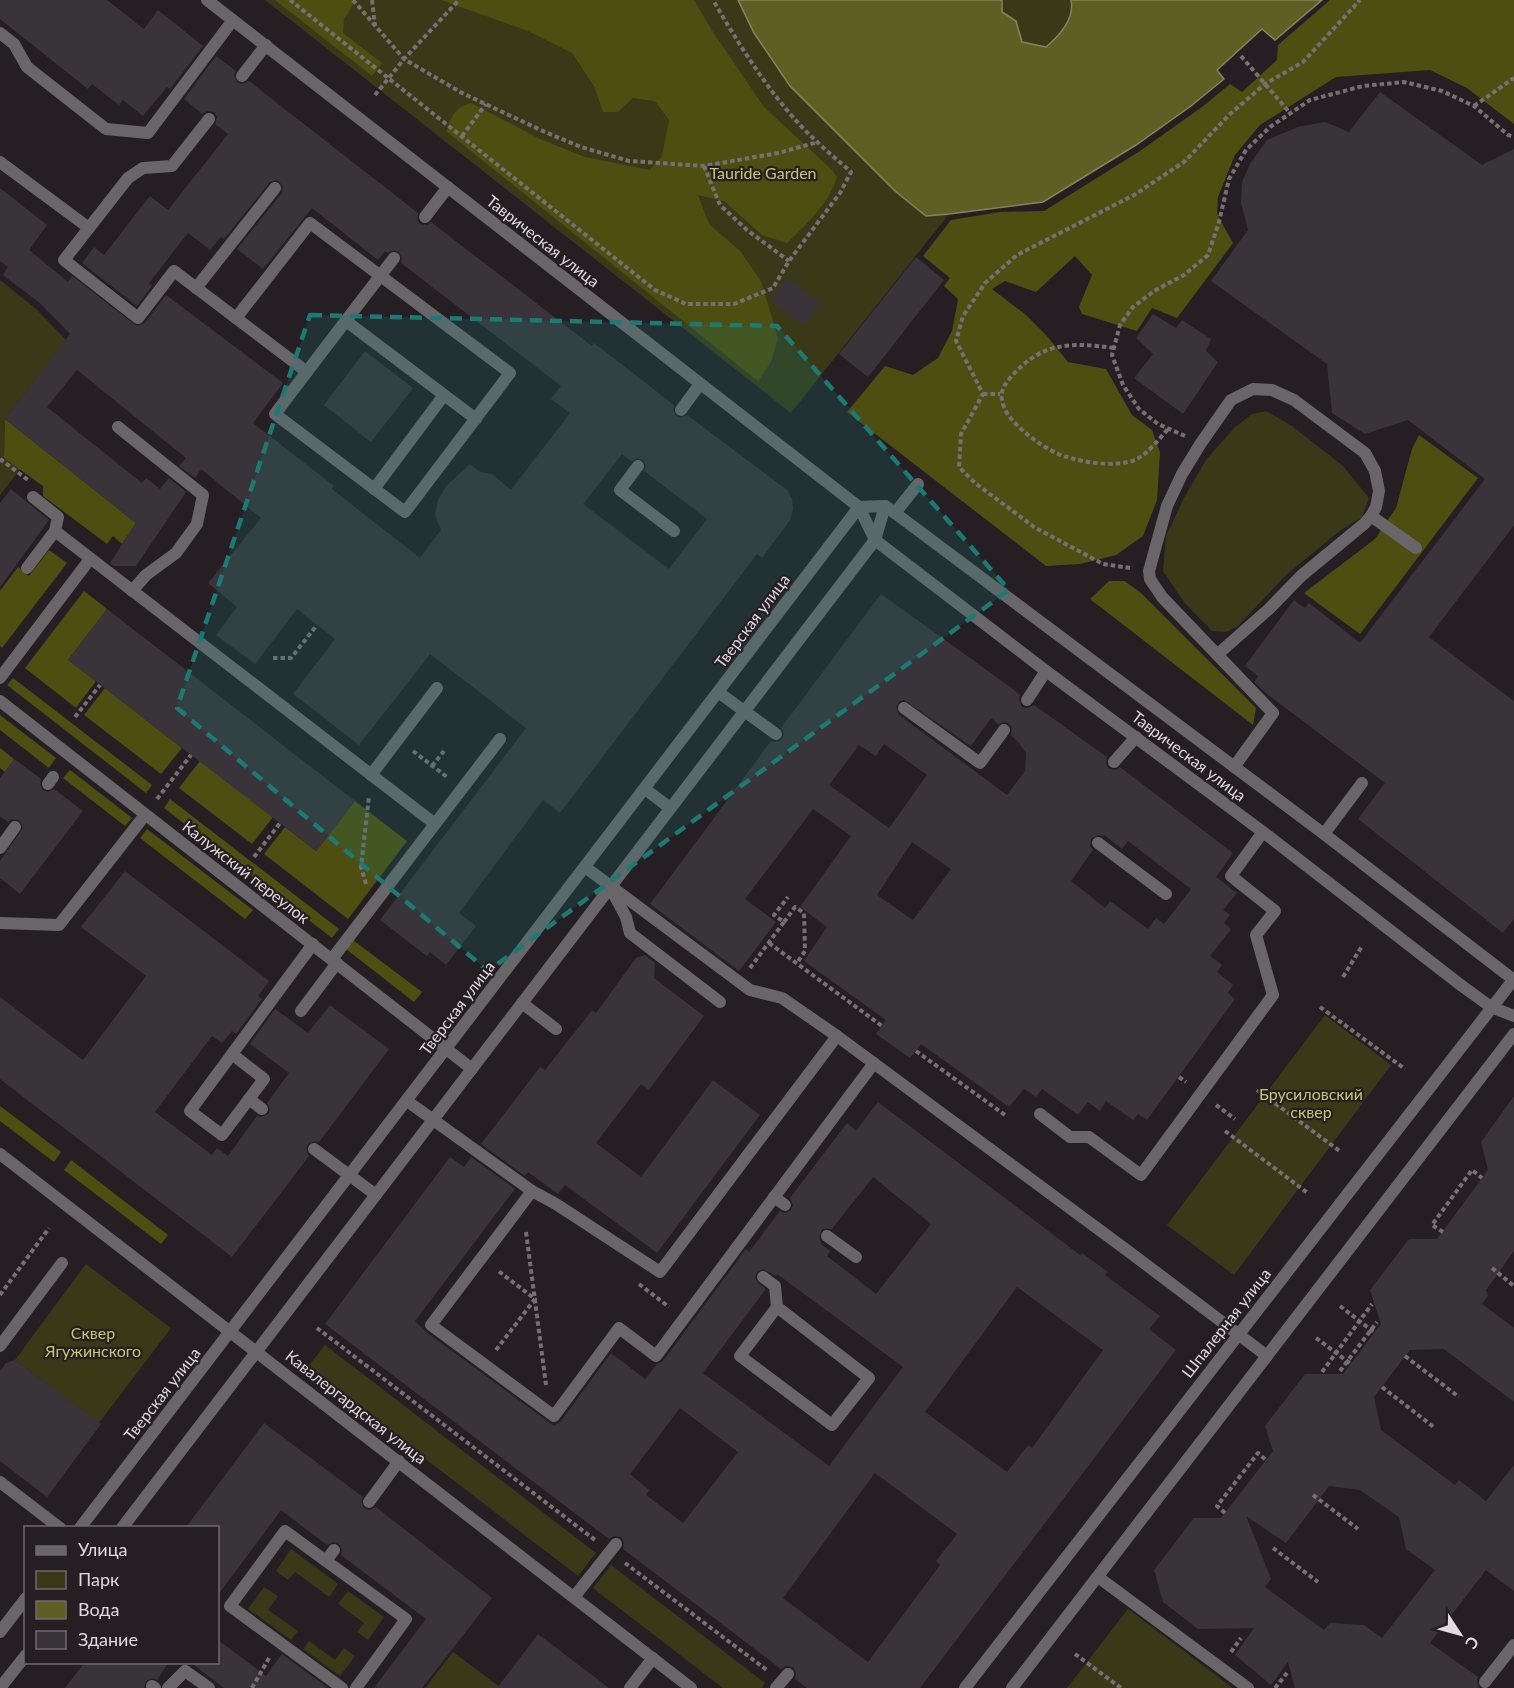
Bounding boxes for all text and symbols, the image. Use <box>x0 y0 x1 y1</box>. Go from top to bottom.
park label: Tauride Garden <box>709 163 817 182</box>
street label: Таврическая улица <box>483 191 604 291</box>
street label: Тверская улица <box>710 570 793 671</box>
street label: Таврическая улица <box>1128 707 1250 805</box>
street label: Калужский переулок <box>179 816 314 927</box>
street label: Тверская улица <box>415 957 498 1058</box>
park label: Брусиловский сквер <box>1259 1084 1363 1121</box>
street label: Шпалерная улица <box>1177 1264 1274 1381</box>
park label: Сквер Ягужинского <box>44 1323 141 1360</box>
street label: Тверская улица <box>119 1343 204 1444</box>
street label: Кавалергардская улица <box>282 1346 431 1468</box>
legend <box>24 1526 219 1664</box>
text: Улица <box>78 1538 128 1560</box>
text: Парк <box>78 1568 120 1590</box>
text: Вода <box>78 1598 119 1620</box>
north arrow <box>1430 1604 1490 1664</box>
text: Здание <box>78 1628 138 1650</box>
text: С <box>1462 1633 1483 1653</box>

